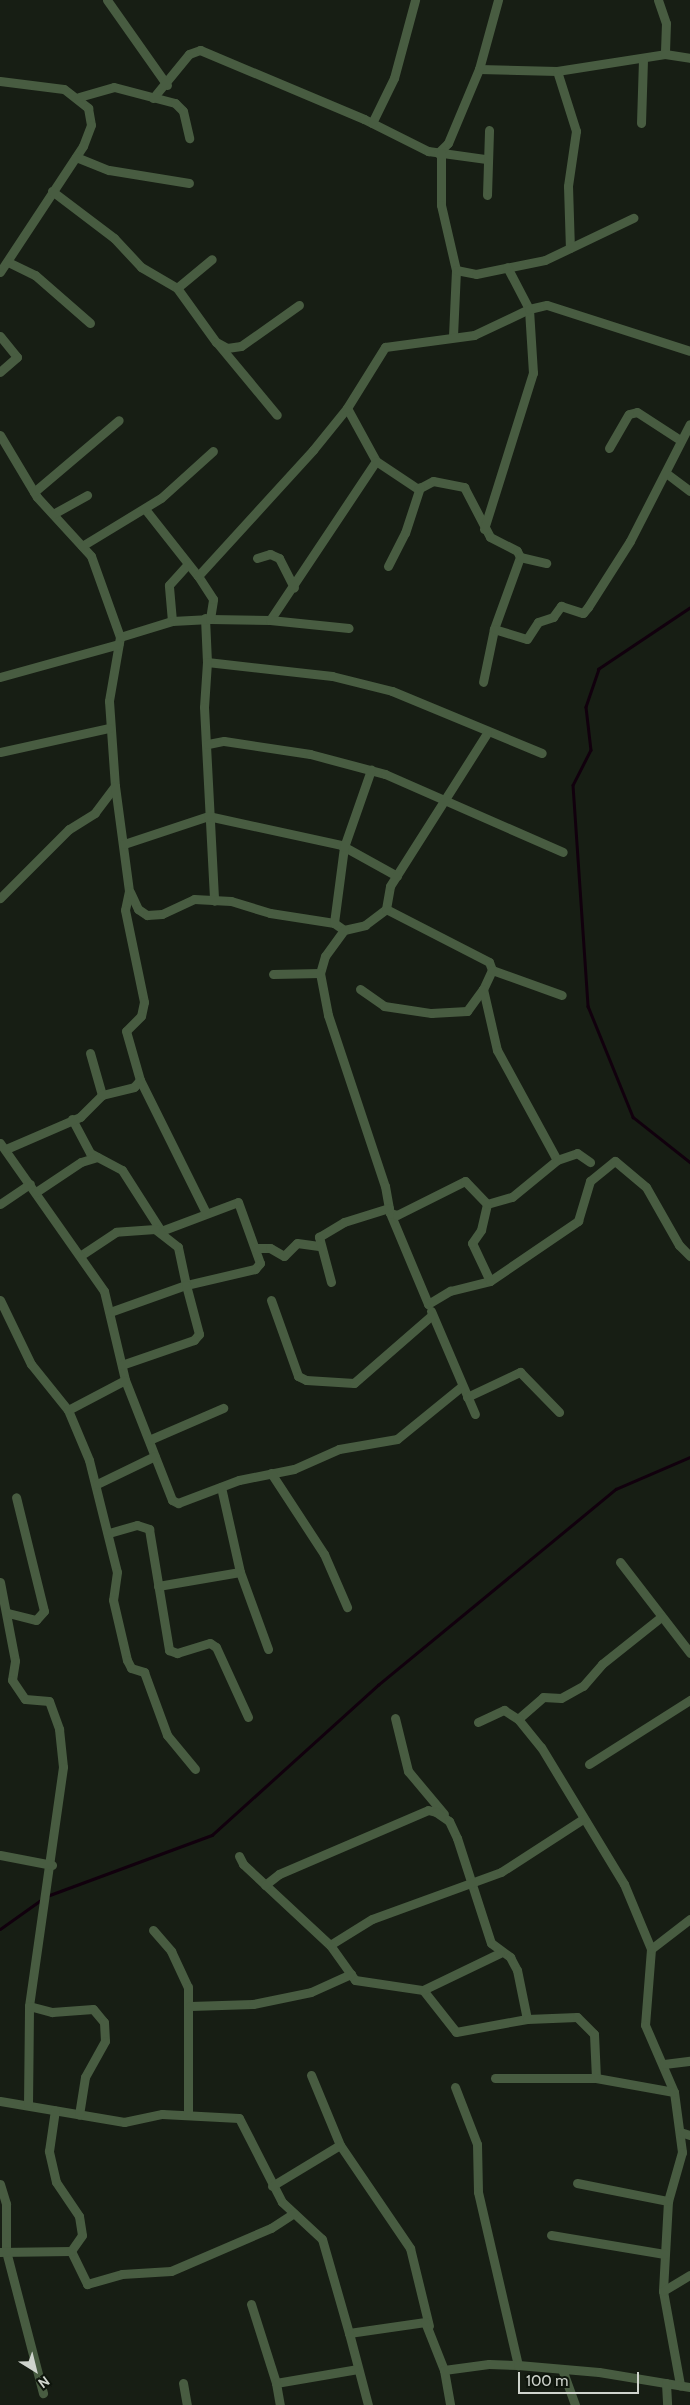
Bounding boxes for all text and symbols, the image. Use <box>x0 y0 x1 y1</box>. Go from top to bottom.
north arrow <box>10 2345 60 2395</box>
scale bar <box>520 2362 641 2394</box>
text: N <box>35 2372 53 2392</box>
text: 100 m <box>526 2372 568 2390</box>

